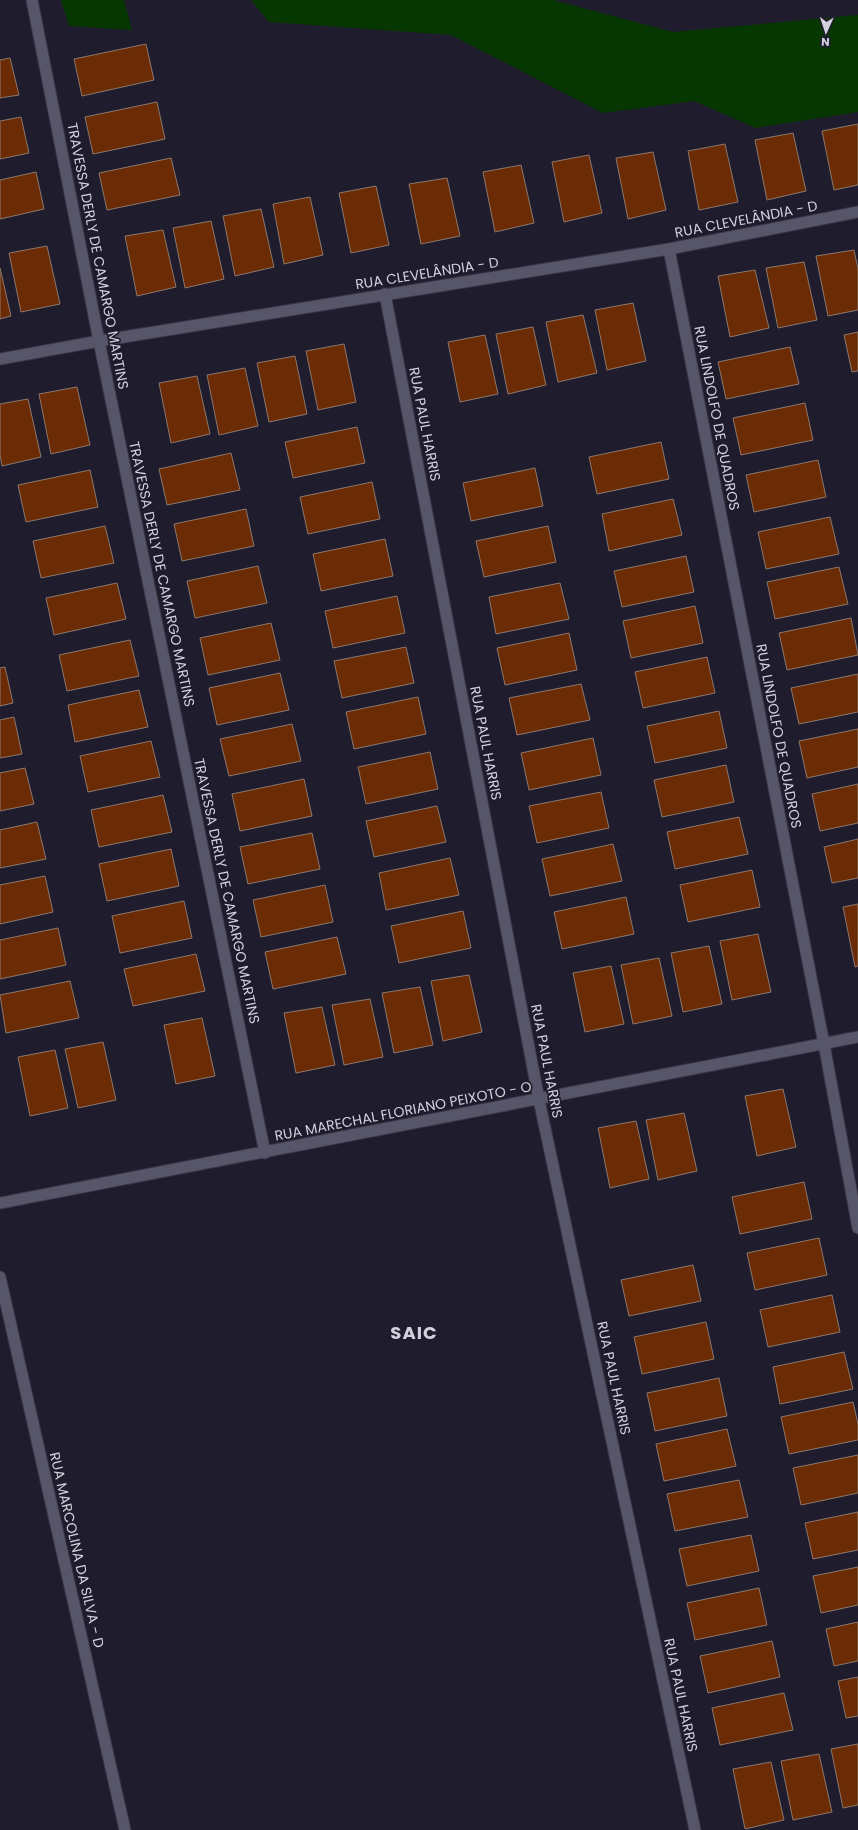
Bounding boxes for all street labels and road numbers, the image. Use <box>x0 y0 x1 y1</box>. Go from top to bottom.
street label: TRAVESSA DERLY DE CAMARGO MARTINS <box>62 121 134 391</box>
street label: RUA CLEVELÂNDIA - D <box>673 195 819 243</box>
street label: RUA CLEVELÂNDIA - D <box>354 252 500 294</box>
street label: RUA LINDOLFO DE QUADROS <box>689 324 745 512</box>
street label: RUA PAUL HARRIS <box>404 365 446 483</box>
street label: TRAVESSA DERLY DE CAMARGO MARTINS <box>124 439 200 709</box>
street label: RUA LINDOLFO DE QUADROS <box>751 642 807 830</box>
street label: RUA PAUL HARRIS <box>465 684 507 802</box>
street label: TRAVESSA DERLY DE CAMARGO MARTINS <box>189 756 265 1026</box>
street label: RUA PAUL HARRIS <box>526 1002 568 1120</box>
street label: RUA MARECHAL FLORIANO PEIXOTO - O <box>273 1076 533 1146</box>
street label: RUA PAUL HARRIS <box>592 1319 636 1437</box>
street label: RUA MARCOLINA DA SILVA - D <box>45 1450 109 1650</box>
street label: RUA PAUL HARRIS <box>659 1636 703 1754</box>

